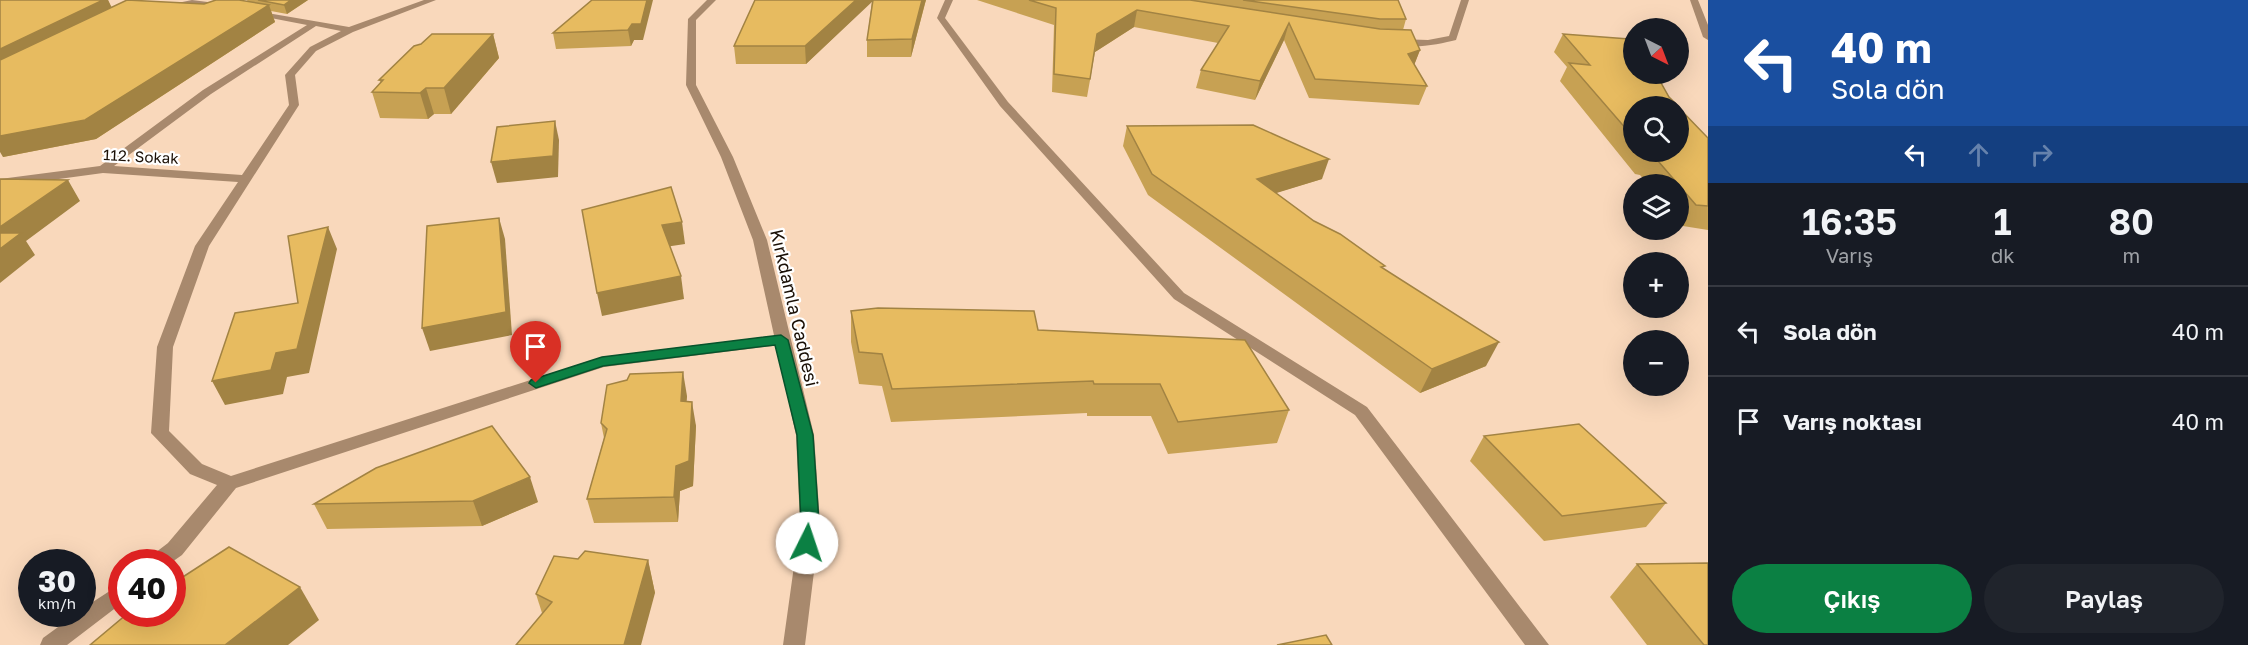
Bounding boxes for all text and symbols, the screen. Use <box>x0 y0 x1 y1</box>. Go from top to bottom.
north arrow <box>1623 18 1689 84</box>
map controls <box>1623 18 1689 396</box>
text: 40 m <box>1831 22 1932 72</box>
icon: left <box>1732 24 1810 102</box>
text: Sola dön <box>1831 73 1945 105</box>
button: search <box>1623 96 1689 162</box>
icon: left <box>1899 138 1932 171</box>
icon: ahead <box>1962 138 1995 171</box>
icon: right <box>2025 138 2058 171</box>
street label: 112. Sokak <box>103 145 180 167</box>
button: layers <box>1623 174 1689 240</box>
text: 16:35 <box>1802 200 1897 243</box>
text: 1 <box>1994 200 2012 243</box>
text: 80 <box>2108 200 2154 243</box>
street label: Kırkdamla Caddesi <box>766 227 824 389</box>
text: Varış <box>1826 243 1873 267</box>
text: dk <box>1991 243 2015 267</box>
text: m <box>2122 243 2140 267</box>
button: + <box>1623 252 1689 318</box>
icon: left <box>1732 315 1765 348</box>
text: Sola dön <box>1783 318 1877 345</box>
text: 40 m <box>2172 318 2224 345</box>
pin <box>510 321 561 383</box>
icon: arrive <box>519 330 552 363</box>
button: − <box>1623 330 1689 396</box>
icon: arrive <box>1732 405 1765 438</box>
text: Varış noktası <box>1783 408 1922 435</box>
text: 40 m <box>2172 408 2224 435</box>
position arrow <box>775 511 839 575</box>
speed limit sign: 40 <box>108 549 186 627</box>
text: 30 <box>38 563 76 599</box>
button: Çıkış <box>1732 564 1972 633</box>
button: Paylaş <box>1984 564 2224 633</box>
text: km/h <box>38 594 76 612</box>

